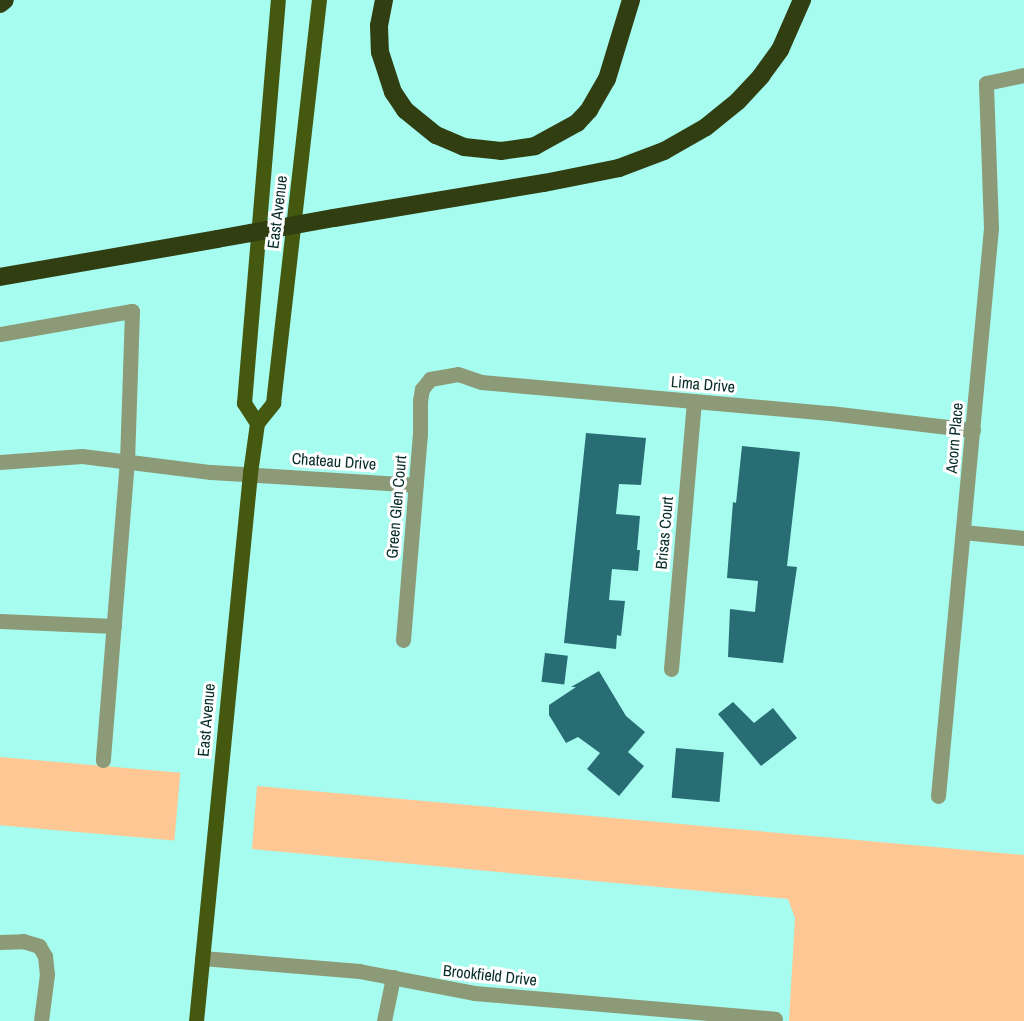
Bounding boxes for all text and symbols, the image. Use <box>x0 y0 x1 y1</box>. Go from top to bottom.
street label: East Avenue <box>263 174 291 250</box>
street label: Lima Drive <box>670 372 736 396</box>
street label: Acorn Place <box>941 402 967 474</box>
street label: Chateau Drive <box>291 448 377 474</box>
street label: Green Glen Court <box>382 455 410 559</box>
street label: Brisas Court <box>651 496 677 570</box>
street label: East Avenue <box>193 682 219 758</box>
street label: Brookfield Drive <box>442 961 538 989</box>

